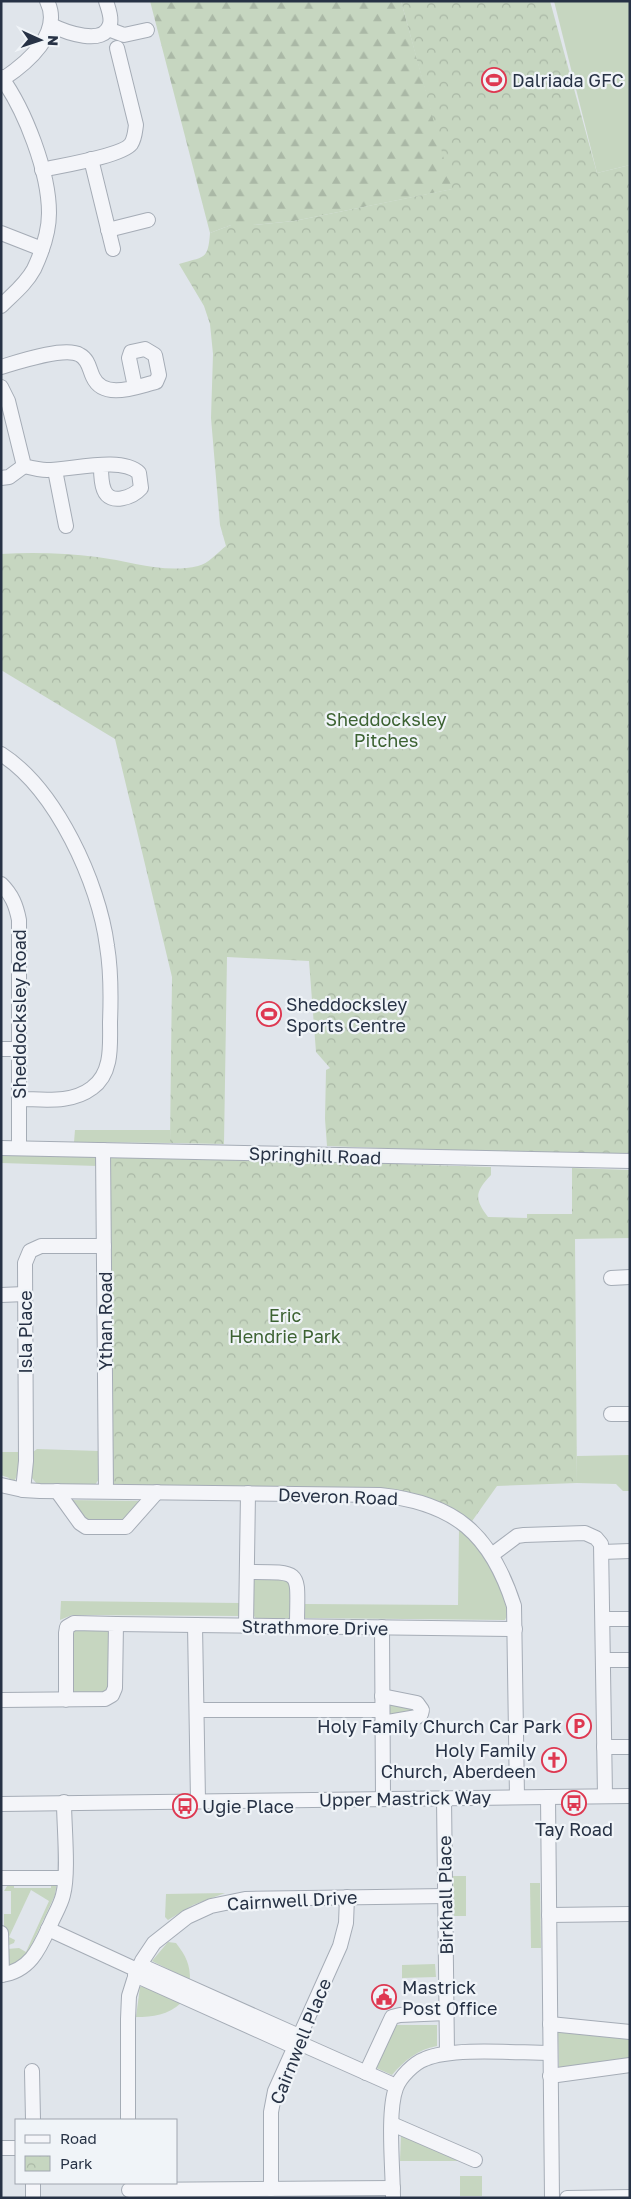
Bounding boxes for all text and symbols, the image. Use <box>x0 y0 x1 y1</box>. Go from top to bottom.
north arrow <box>15 15 65 65</box>
text: N <box>45 35 62 46</box>
sports icon: Dalriada GFC <box>481 67 507 93</box>
place label: Dalriada GFC <box>512 69 624 91</box>
park label: Sheddocksley Pitches <box>325 708 447 751</box>
street label: Sheddocksley Road <box>8 929 30 1099</box>
place label: Sheddocksley Sports Centre <box>286 993 407 1036</box>
sports icon: Sheddocksley Sports Centre <box>256 1001 282 1027</box>
street label: Springhill Road <box>248 1142 382 1168</box>
street label: Ythan Road <box>94 1271 116 1371</box>
street label: Isla Place <box>14 1290 36 1374</box>
park label: Eric Hendrie Park <box>229 1304 341 1347</box>
street label: Deveron Road <box>278 1483 398 1509</box>
street label: Strathmore Drive <box>242 1615 388 1639</box>
parking icon: Holy Family Church Car Park <box>566 1713 592 1739</box>
place label: Holy Family Church Car Park <box>317 1715 562 1737</box>
place label: Holy Family Church, Aberdeen <box>381 1739 536 1782</box>
church icon: Holy Family Church, Aberdeen <box>541 1747 567 1773</box>
street label: Upper Mastrick Way <box>319 1785 491 1811</box>
bus stop icon: Tay Road <box>561 1790 587 1816</box>
bus stop icon: Ugie Place <box>172 1793 198 1819</box>
place label: Ugie Place <box>202 1795 294 1817</box>
place label: Tay Road <box>535 1818 613 1840</box>
street label: Birkhall Place <box>433 1835 457 1955</box>
street label: Cairnwell Drive <box>226 1886 358 1914</box>
street label: Cairnwell Place <box>265 1975 335 2107</box>
place label: Mastrick Post Office <box>402 1976 497 2019</box>
public building icon: Mastrick Post Office <box>371 1984 397 2010</box>
legend <box>15 2119 178 2184</box>
text: Road <box>60 2129 97 2147</box>
text: Park <box>60 2154 93 2172</box>

